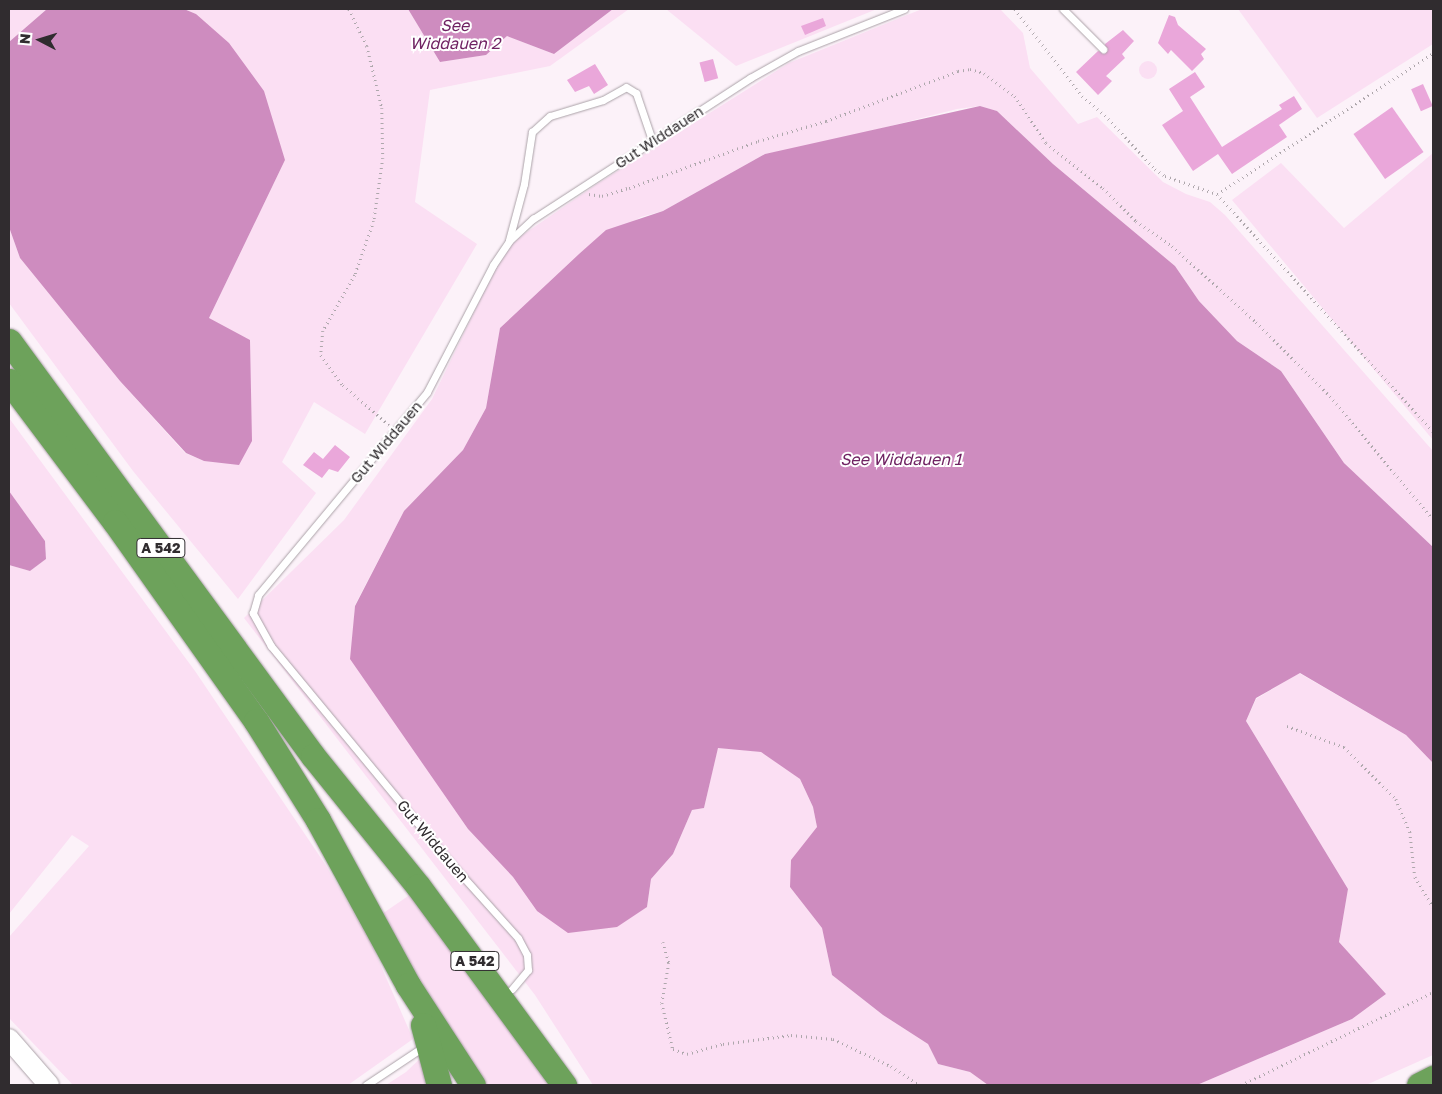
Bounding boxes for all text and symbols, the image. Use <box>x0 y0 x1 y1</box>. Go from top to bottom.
north arrow <box>15 15 65 65</box>
water label: See Widdauen 2 <box>410 15 500 53</box>
text: N <box>16 33 33 45</box>
street label: Gut Widdauen <box>611 102 707 172</box>
street label: Gut Widdauen <box>346 397 426 487</box>
water label: See Widdauen 1 <box>840 449 962 469</box>
road number: A 542 <box>136 536 186 560</box>
street label: Gut Widdauen <box>393 796 473 886</box>
road number: A 542 <box>450 949 500 972</box>

